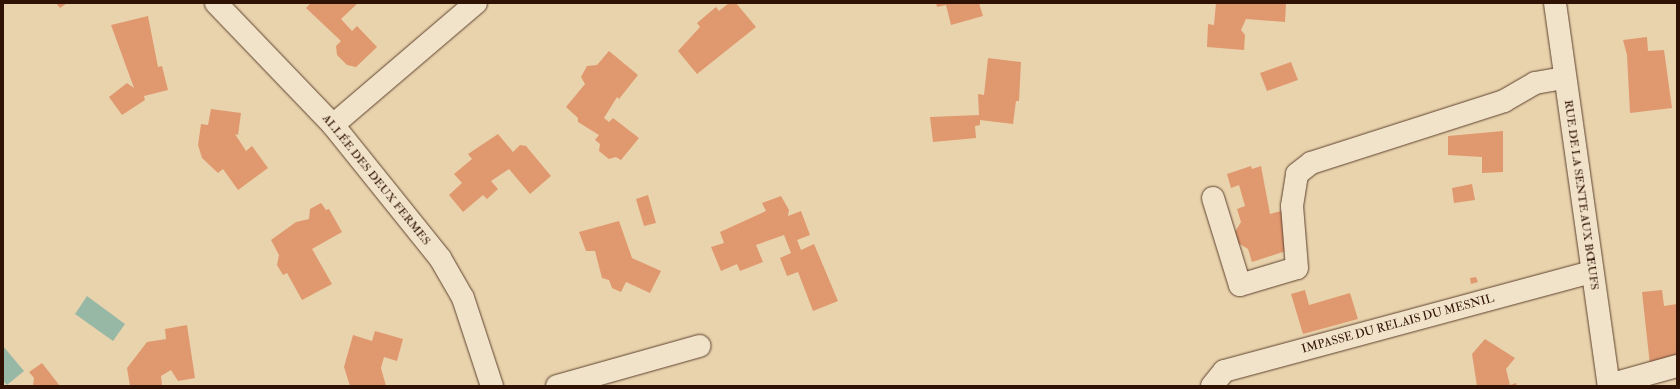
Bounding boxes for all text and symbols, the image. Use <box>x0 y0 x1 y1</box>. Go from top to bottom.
street label: RUE DE LA SENTE AUX BŒUFS <box>1561 99 1601 291</box>
street label: ALLÉE DES DEUX FERMES <box>319 112 433 248</box>
street label: IMPASSE DU RELAIS DU MESNIL <box>1300 291 1496 357</box>

